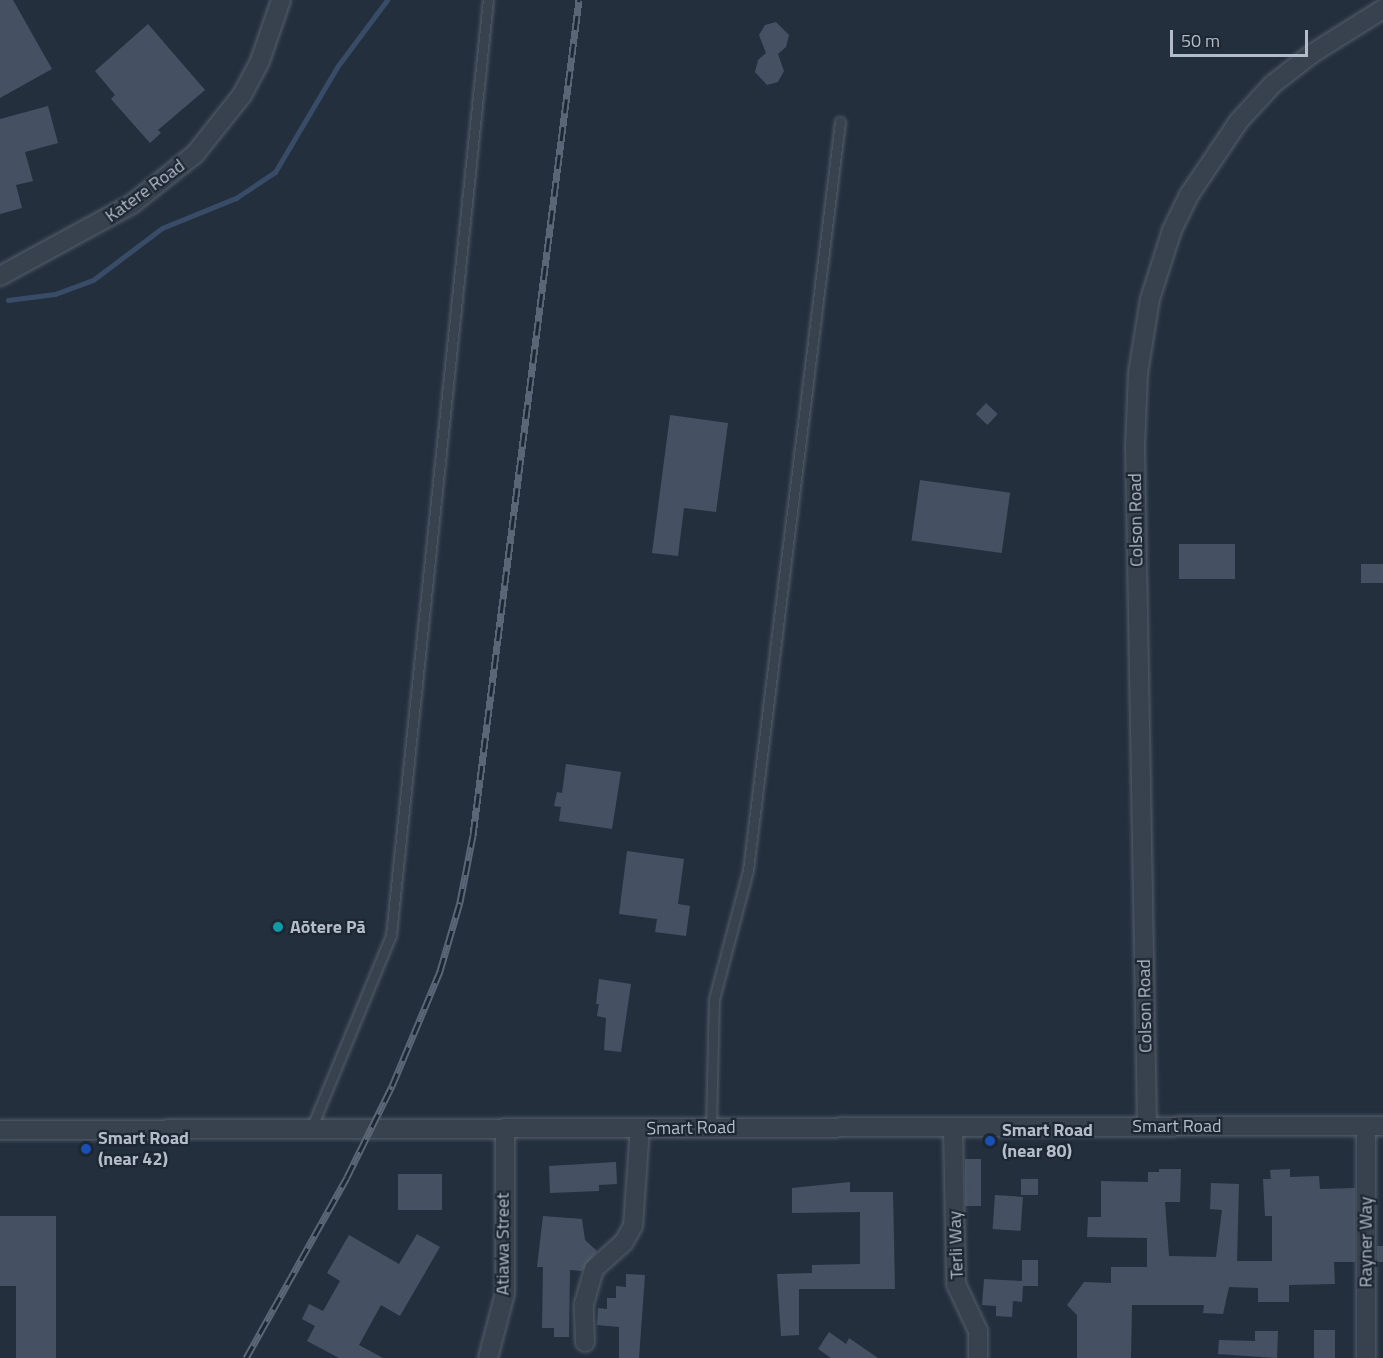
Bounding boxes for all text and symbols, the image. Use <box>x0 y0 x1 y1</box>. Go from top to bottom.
scale bar <box>1173 18 1311 56</box>
text: 50 m <box>1181 27 1220 54</box>
street label: Katere Road <box>101 155 189 227</box>
street label: Colson Road <box>1124 473 1148 567</box>
place label: Aōtere Pā <box>290 916 366 938</box>
marker: Aōtere Pā <box>271 920 285 934</box>
street label: Colson Road <box>1133 959 1157 1053</box>
street label: Smart Road <box>1132 1115 1222 1137</box>
street label: Smart Road <box>646 1116 736 1140</box>
place label: Smart Road (near 80) <box>1002 1120 1093 1162</box>
place label: Smart Road (near 42) <box>98 1128 189 1170</box>
marker: Smart Road (near 80) <box>983 1134 997 1148</box>
marker: Smart Road (near 42) <box>79 1142 93 1156</box>
street label: Atiawa Street <box>492 1193 514 1295</box>
street label: Rayner Way <box>1355 1197 1377 1287</box>
street label: Terli Way <box>944 1210 968 1280</box>

